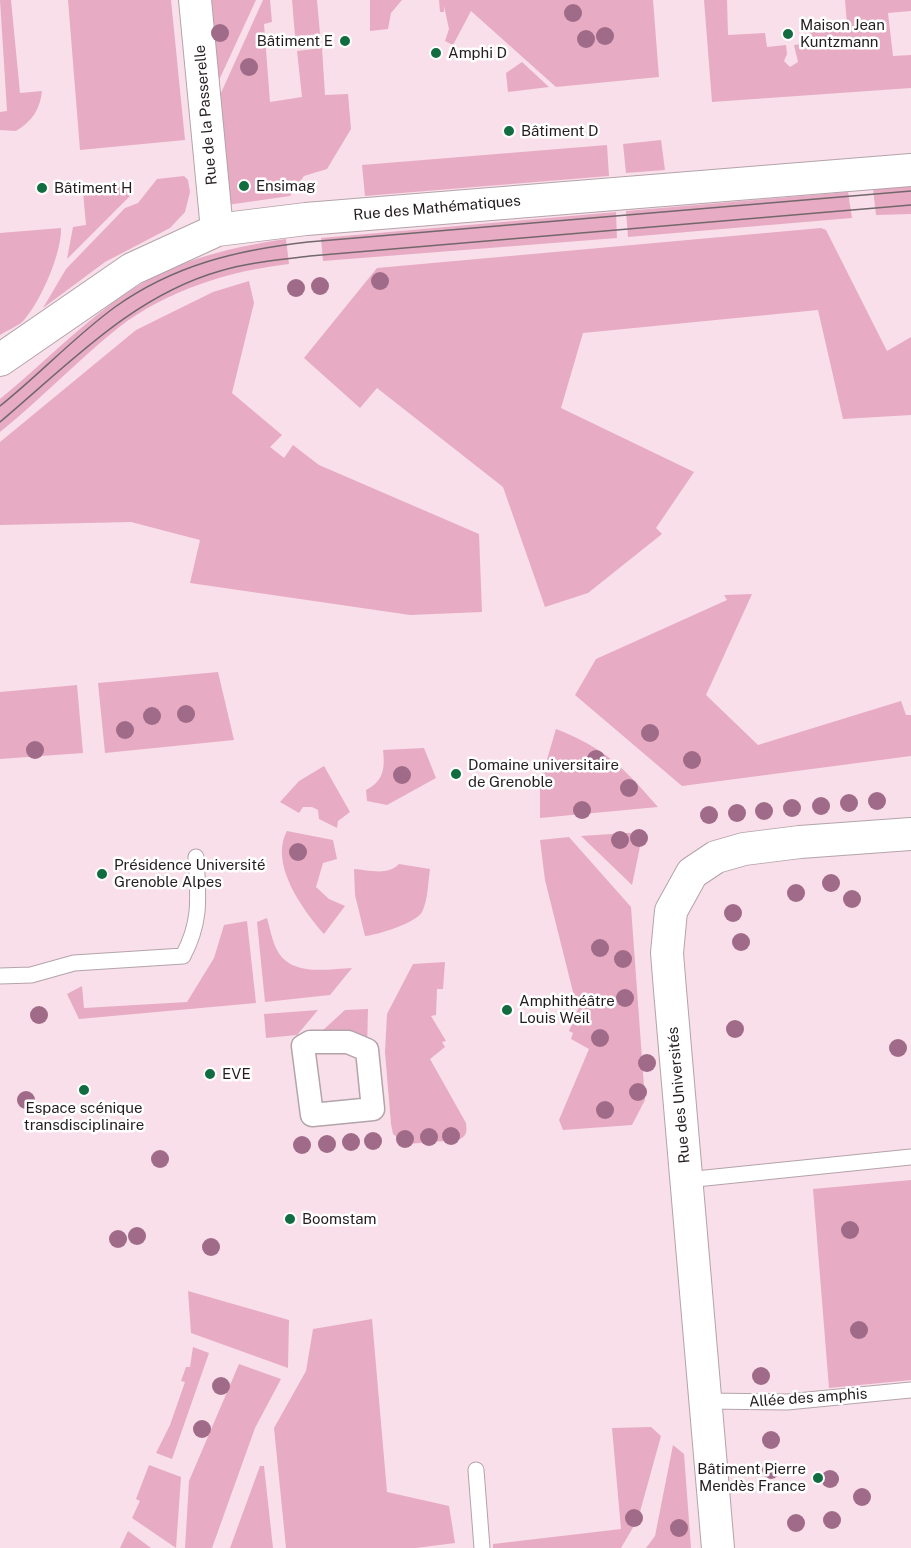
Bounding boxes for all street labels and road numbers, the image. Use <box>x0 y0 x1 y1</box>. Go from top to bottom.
street label: Rue de la Passerelle <box>191 44 221 186</box>
street label: Rue des Mathématiques <box>353 192 521 224</box>
street label: Rue des Universités <box>664 1026 694 1164</box>
street label: Allée des amphis <box>748 1385 868 1411</box>

